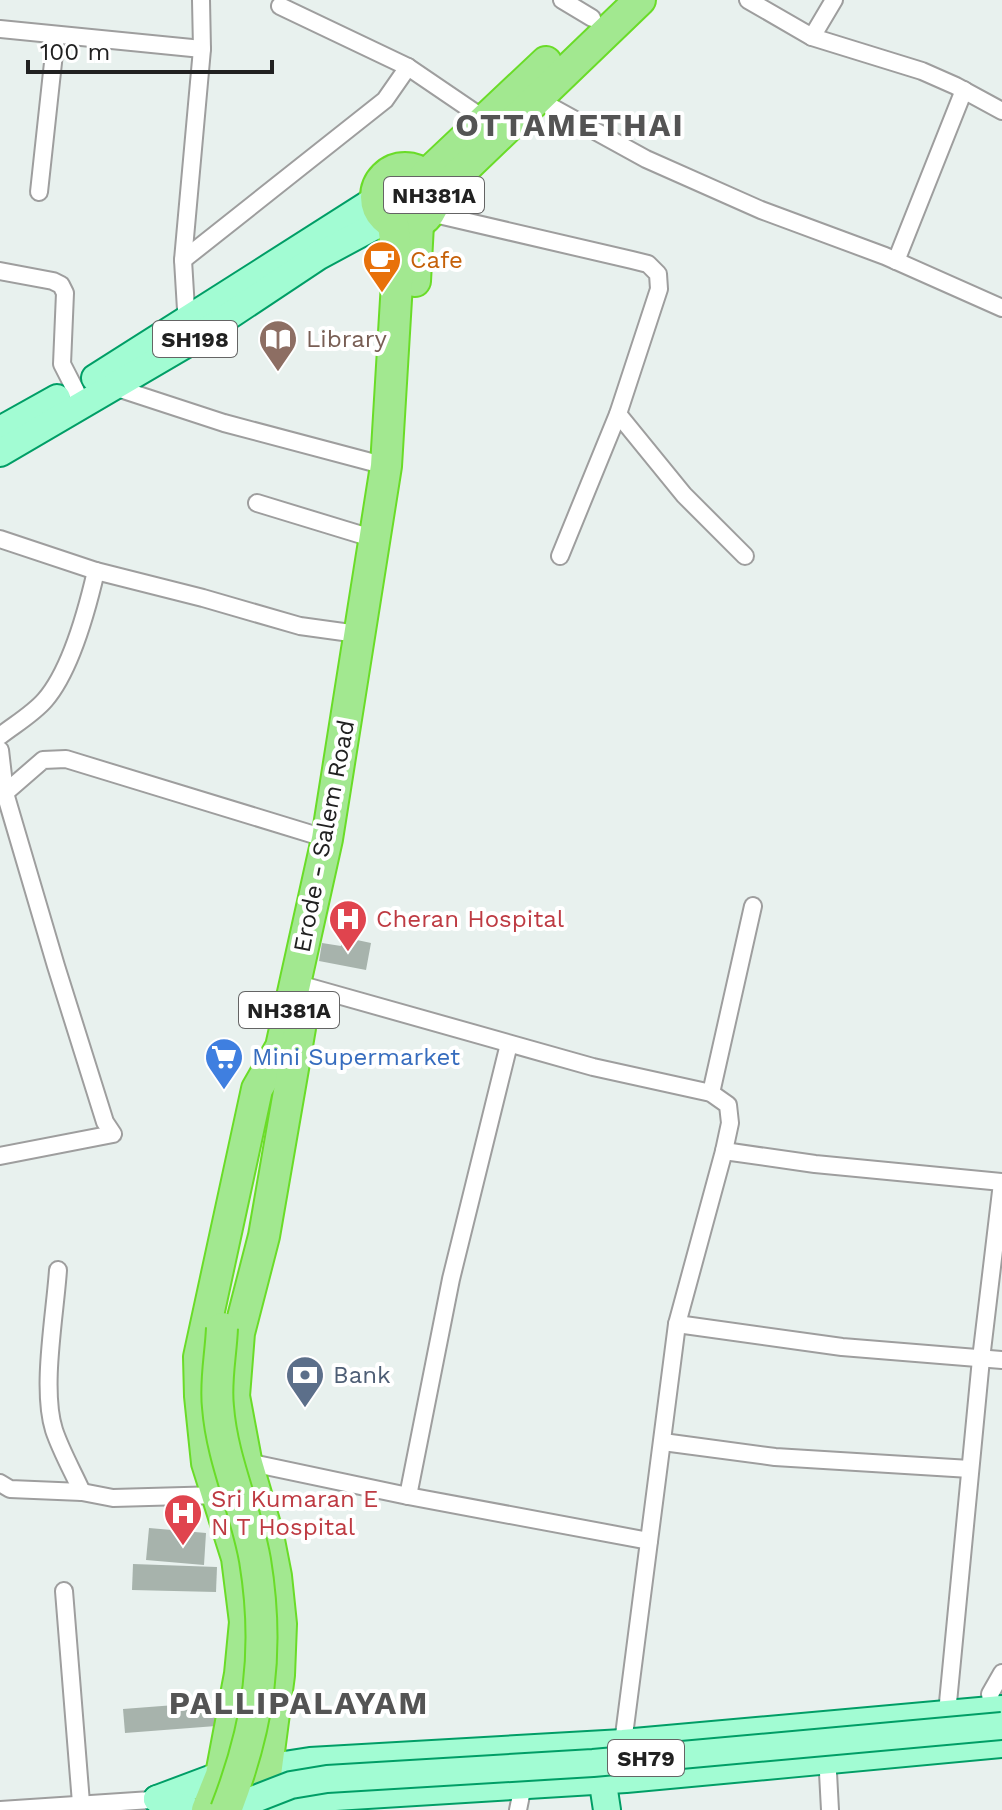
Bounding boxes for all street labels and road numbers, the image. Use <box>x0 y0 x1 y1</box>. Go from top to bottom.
road number: NH381A <box>384 177 484 213</box>
road number: SH198 <box>153 321 237 357</box>
street label: Erode - Salem Road <box>288 717 360 955</box>
road number: NH381A <box>239 992 339 1028</box>
road number: SH79 <box>608 1740 684 1776</box>

